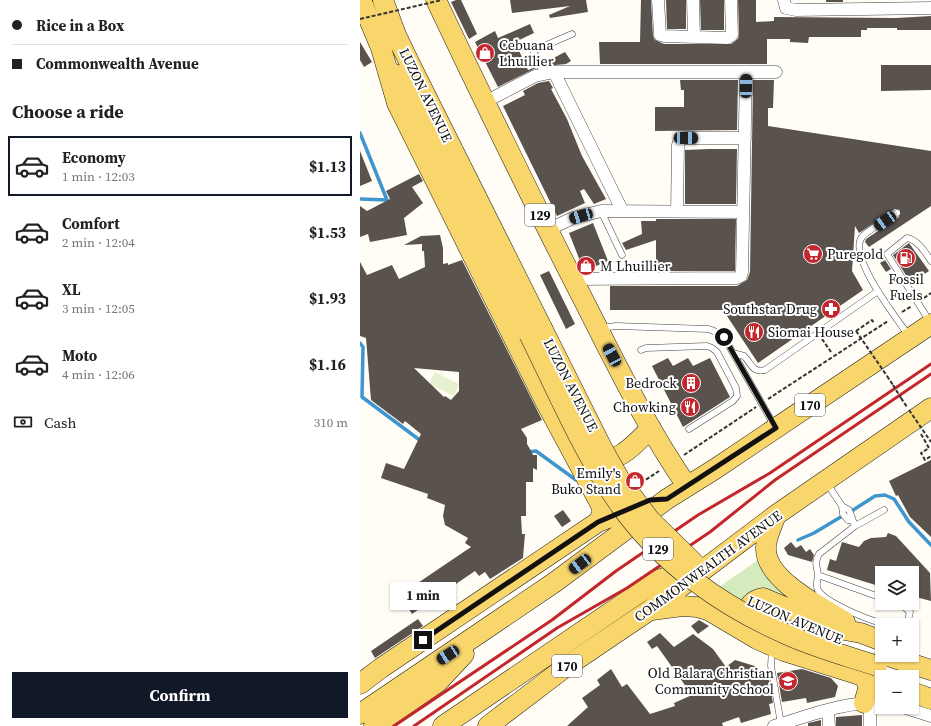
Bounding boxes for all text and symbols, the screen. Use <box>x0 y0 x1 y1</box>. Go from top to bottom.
text: Rice in a Box <box>36 15 124 36</box>
place label: Cebuana Lhuillier <box>499 35 554 71</box>
shop icon: Cebuana Lhuillier <box>474 42 496 64</box>
street label: LUZON AVENUE <box>395 45 457 145</box>
text: Commonwealth Avenue <box>36 53 199 74</box>
car <box>740 74 752 98</box>
text: Choose a ride <box>12 99 124 124</box>
car <box>674 132 698 144</box>
text: Economy <box>62 147 126 168</box>
icon: car <box>14 148 50 184</box>
text: $1.13 <box>309 156 346 177</box>
text: 1 min · 12:03 <box>62 168 135 185</box>
road number: 129 <box>525 204 555 226</box>
car <box>568 207 594 225</box>
car <box>872 209 898 233</box>
text: Comfort <box>62 213 120 234</box>
icon: car <box>14 214 50 250</box>
text: $1.53 <box>309 222 346 243</box>
text: 2 min · 12:04 <box>62 234 135 251</box>
supermarket icon: Puregold <box>802 243 824 265</box>
place label: Puregold <box>827 244 883 264</box>
fuel station icon: Fossil Fuels <box>895 247 917 269</box>
shop icon: M Lhuillier <box>575 255 597 277</box>
place label: M Lhuillier <box>600 256 671 276</box>
place label: Fossil Fuels <box>888 269 924 305</box>
text: XL <box>62 279 81 300</box>
icon: car <box>14 280 50 316</box>
text: $1.93 <box>309 288 346 309</box>
pharmacy icon: Southstar Drug <box>820 298 842 320</box>
place label: Southstar Drug <box>723 299 817 319</box>
text: 3 min · 12:05 <box>62 300 135 317</box>
restaurant icon: Siomai House <box>743 321 765 343</box>
place label: Siomai House <box>768 322 854 342</box>
route start <box>715 328 733 346</box>
street label: LUZON AVENUE <box>539 335 603 435</box>
car <box>601 342 623 368</box>
text: Moto <box>62 345 97 366</box>
icon: car <box>14 346 50 382</box>
text: $1.16 <box>309 354 346 375</box>
text: 4 min · 12:06 <box>62 366 135 383</box>
building icon: Bedrock <box>680 372 702 394</box>
place label: Bedrock <box>625 373 677 393</box>
road number: 170 <box>795 394 825 416</box>
restaurant icon: Chowking <box>679 396 701 418</box>
place label: Chowking <box>613 397 676 417</box>
icon: cash <box>12 411 34 433</box>
text: Cash <box>44 412 76 433</box>
text: 310 m <box>314 414 348 431</box>
place label: Emily's Buko Stand <box>551 463 621 499</box>
shop icon: Emily's Buko Stand <box>624 470 646 492</box>
street label: COMMONWEALTH AVENUE <box>630 506 786 626</box>
road number: 129 <box>643 538 673 560</box>
car <box>567 552 593 576</box>
map controls <box>875 566 919 714</box>
button: layers <box>875 566 919 610</box>
callout: 1 min <box>390 582 456 610</box>
text: 1 min <box>406 587 440 604</box>
street label: LUZON AVENUE <box>744 591 846 649</box>
button: + <box>875 618 919 662</box>
route end <box>414 631 432 649</box>
car <box>435 643 461 667</box>
road number: 170 <box>552 655 582 677</box>
place label: Old Balara Christian Community School <box>648 663 775 699</box>
school or university icon: Old Balara Christian Community School <box>777 670 799 692</box>
button: − <box>875 670 919 714</box>
button: Confirm <box>12 672 348 718</box>

